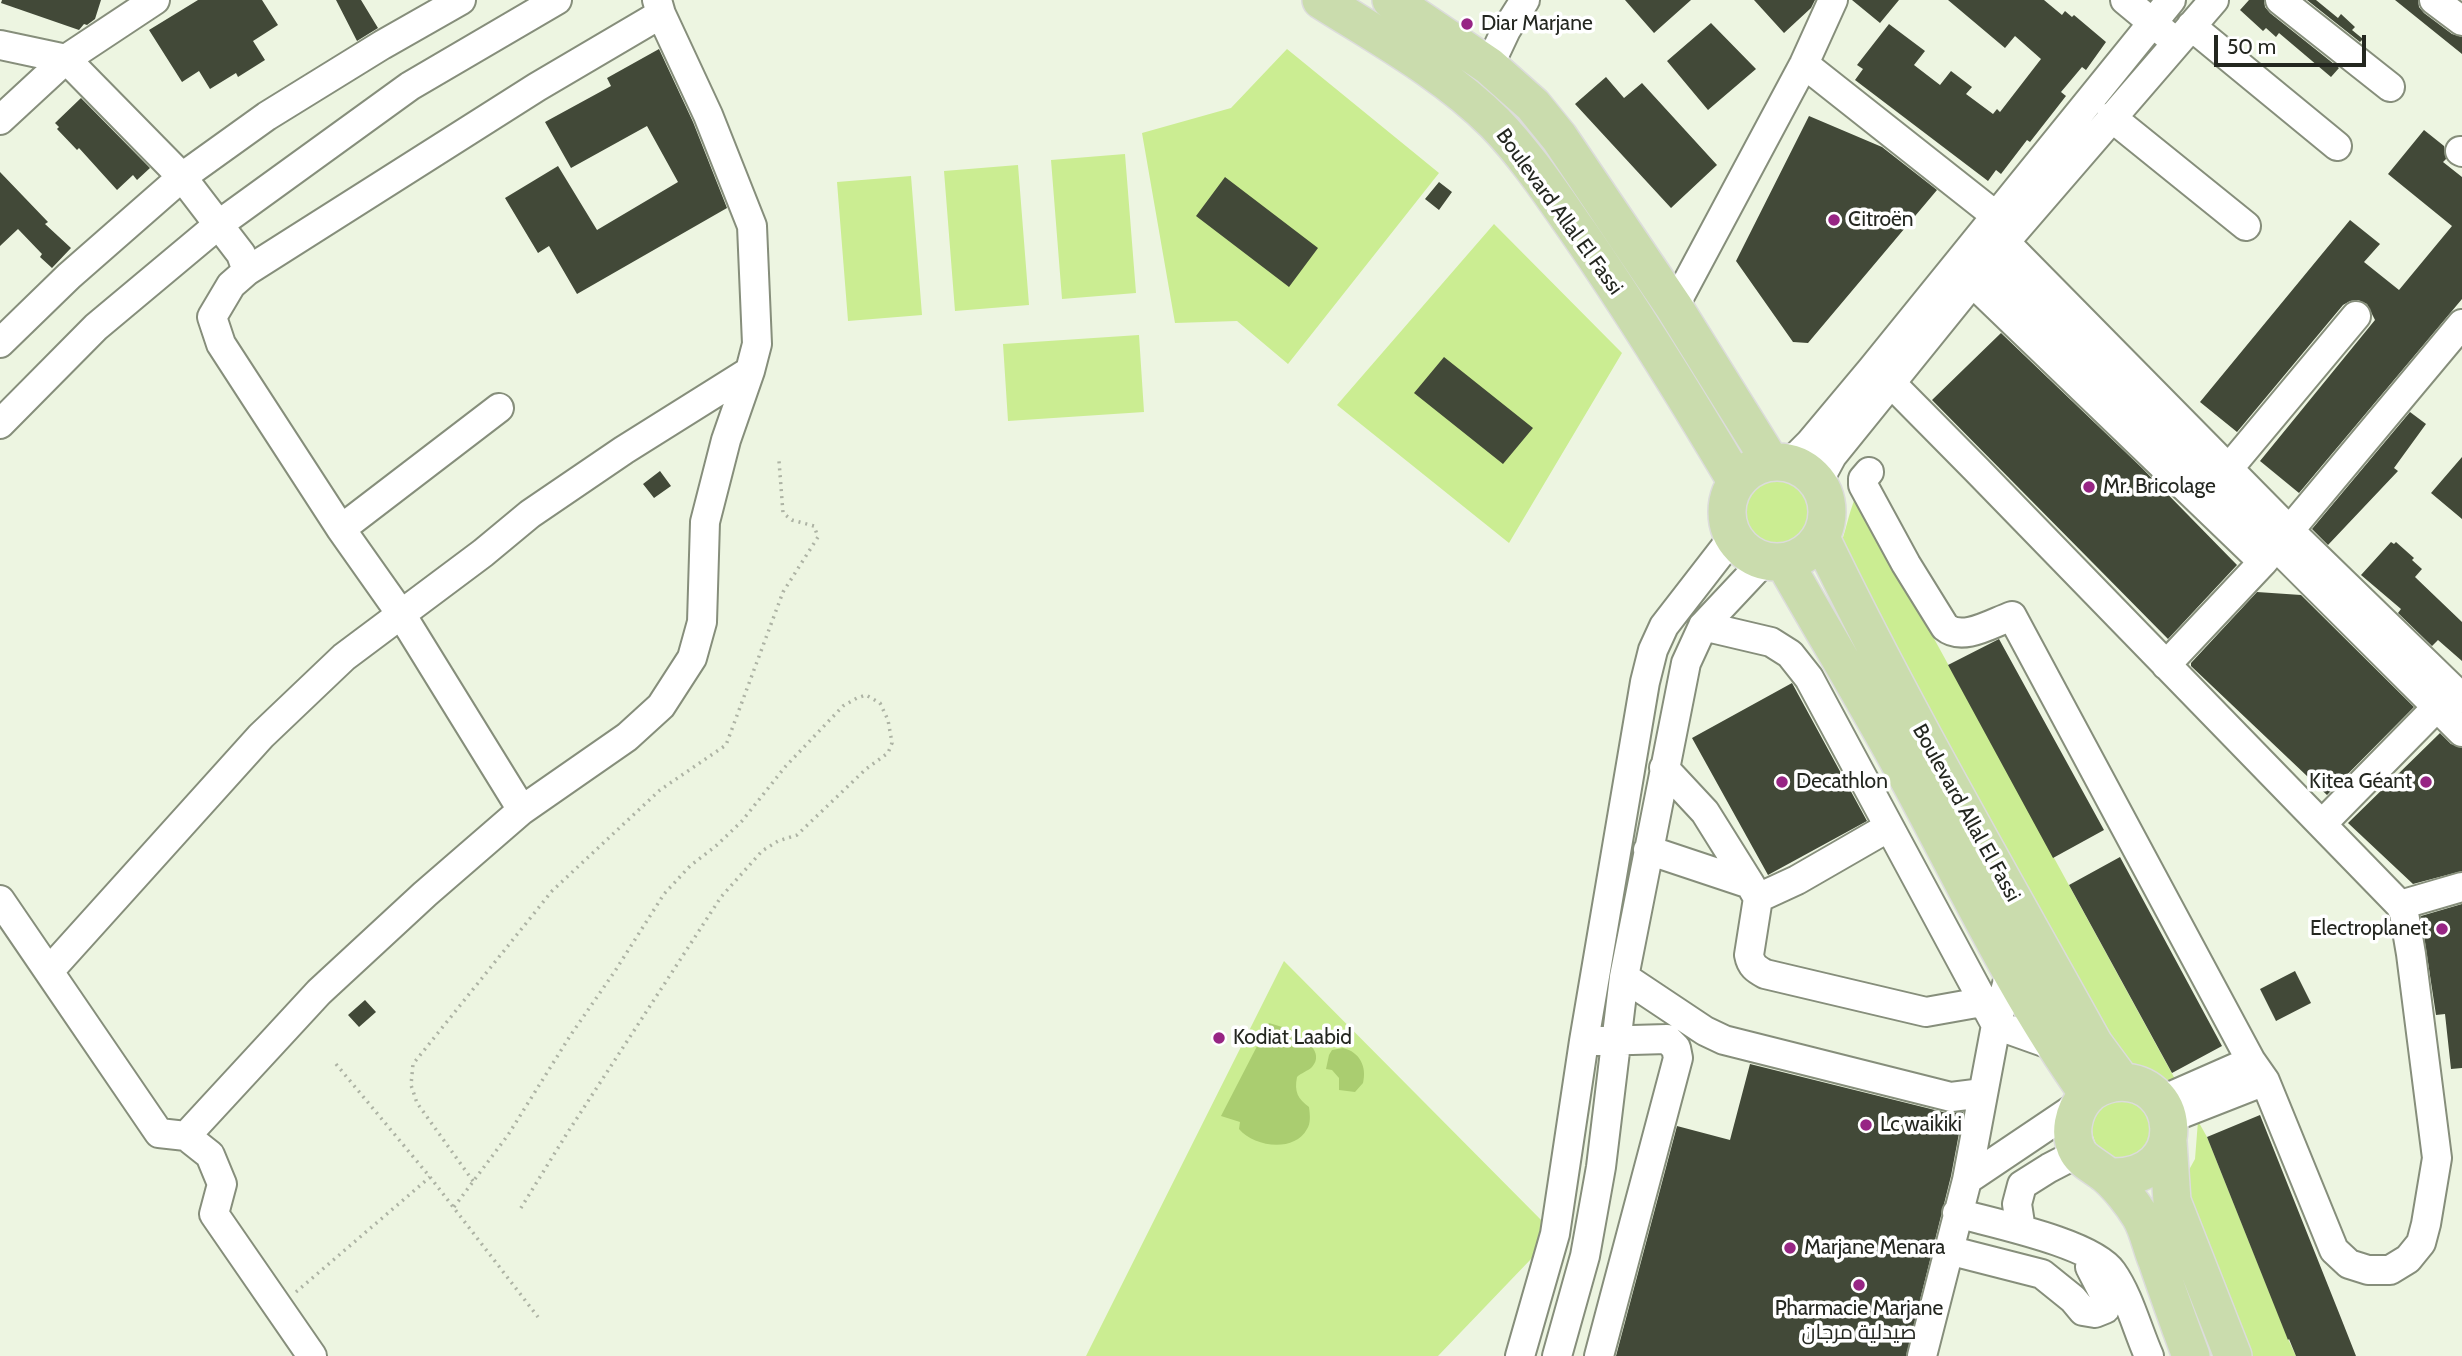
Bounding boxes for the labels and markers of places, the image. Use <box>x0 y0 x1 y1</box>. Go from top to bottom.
place label: Diar Marjane <box>1481 11 1593 37</box>
marker: Diar Marjane <box>1459 16 1475 32</box>
place label: Citroën <box>1848 207 1914 233</box>
marker: Citroën <box>1826 212 1842 228</box>
place label: Mr. Bricolage <box>2103 474 2216 500</box>
marker: Mr. Bricolage <box>2081 479 2097 495</box>
place label: Decathlon <box>1796 769 1888 795</box>
place label: Kitea Géant <box>2309 769 2412 795</box>
marker: Decathlon <box>1774 774 1790 790</box>
marker: Kitea Géant <box>2418 774 2434 790</box>
place label: Electroplanet <box>2310 916 2428 942</box>
marker: Electroplanet <box>2434 921 2450 937</box>
place label: Kodiat Laabid <box>1233 1025 1352 1051</box>
marker: Kodiat Laabid <box>1211 1030 1227 1046</box>
place label: Lc waikiki <box>1880 1112 1962 1138</box>
marker: Lc waikiki <box>1858 1117 1874 1133</box>
place label: Marjane Menara <box>1804 1235 1945 1261</box>
marker: Marjane Menara <box>1782 1240 1798 1256</box>
marker: Pharmacie Marjane صيدلية مرجان <box>1851 1277 1867 1293</box>
place label: Pharmacie Marjane صيدلية مرجان <box>1775 1296 1943 1346</box>

